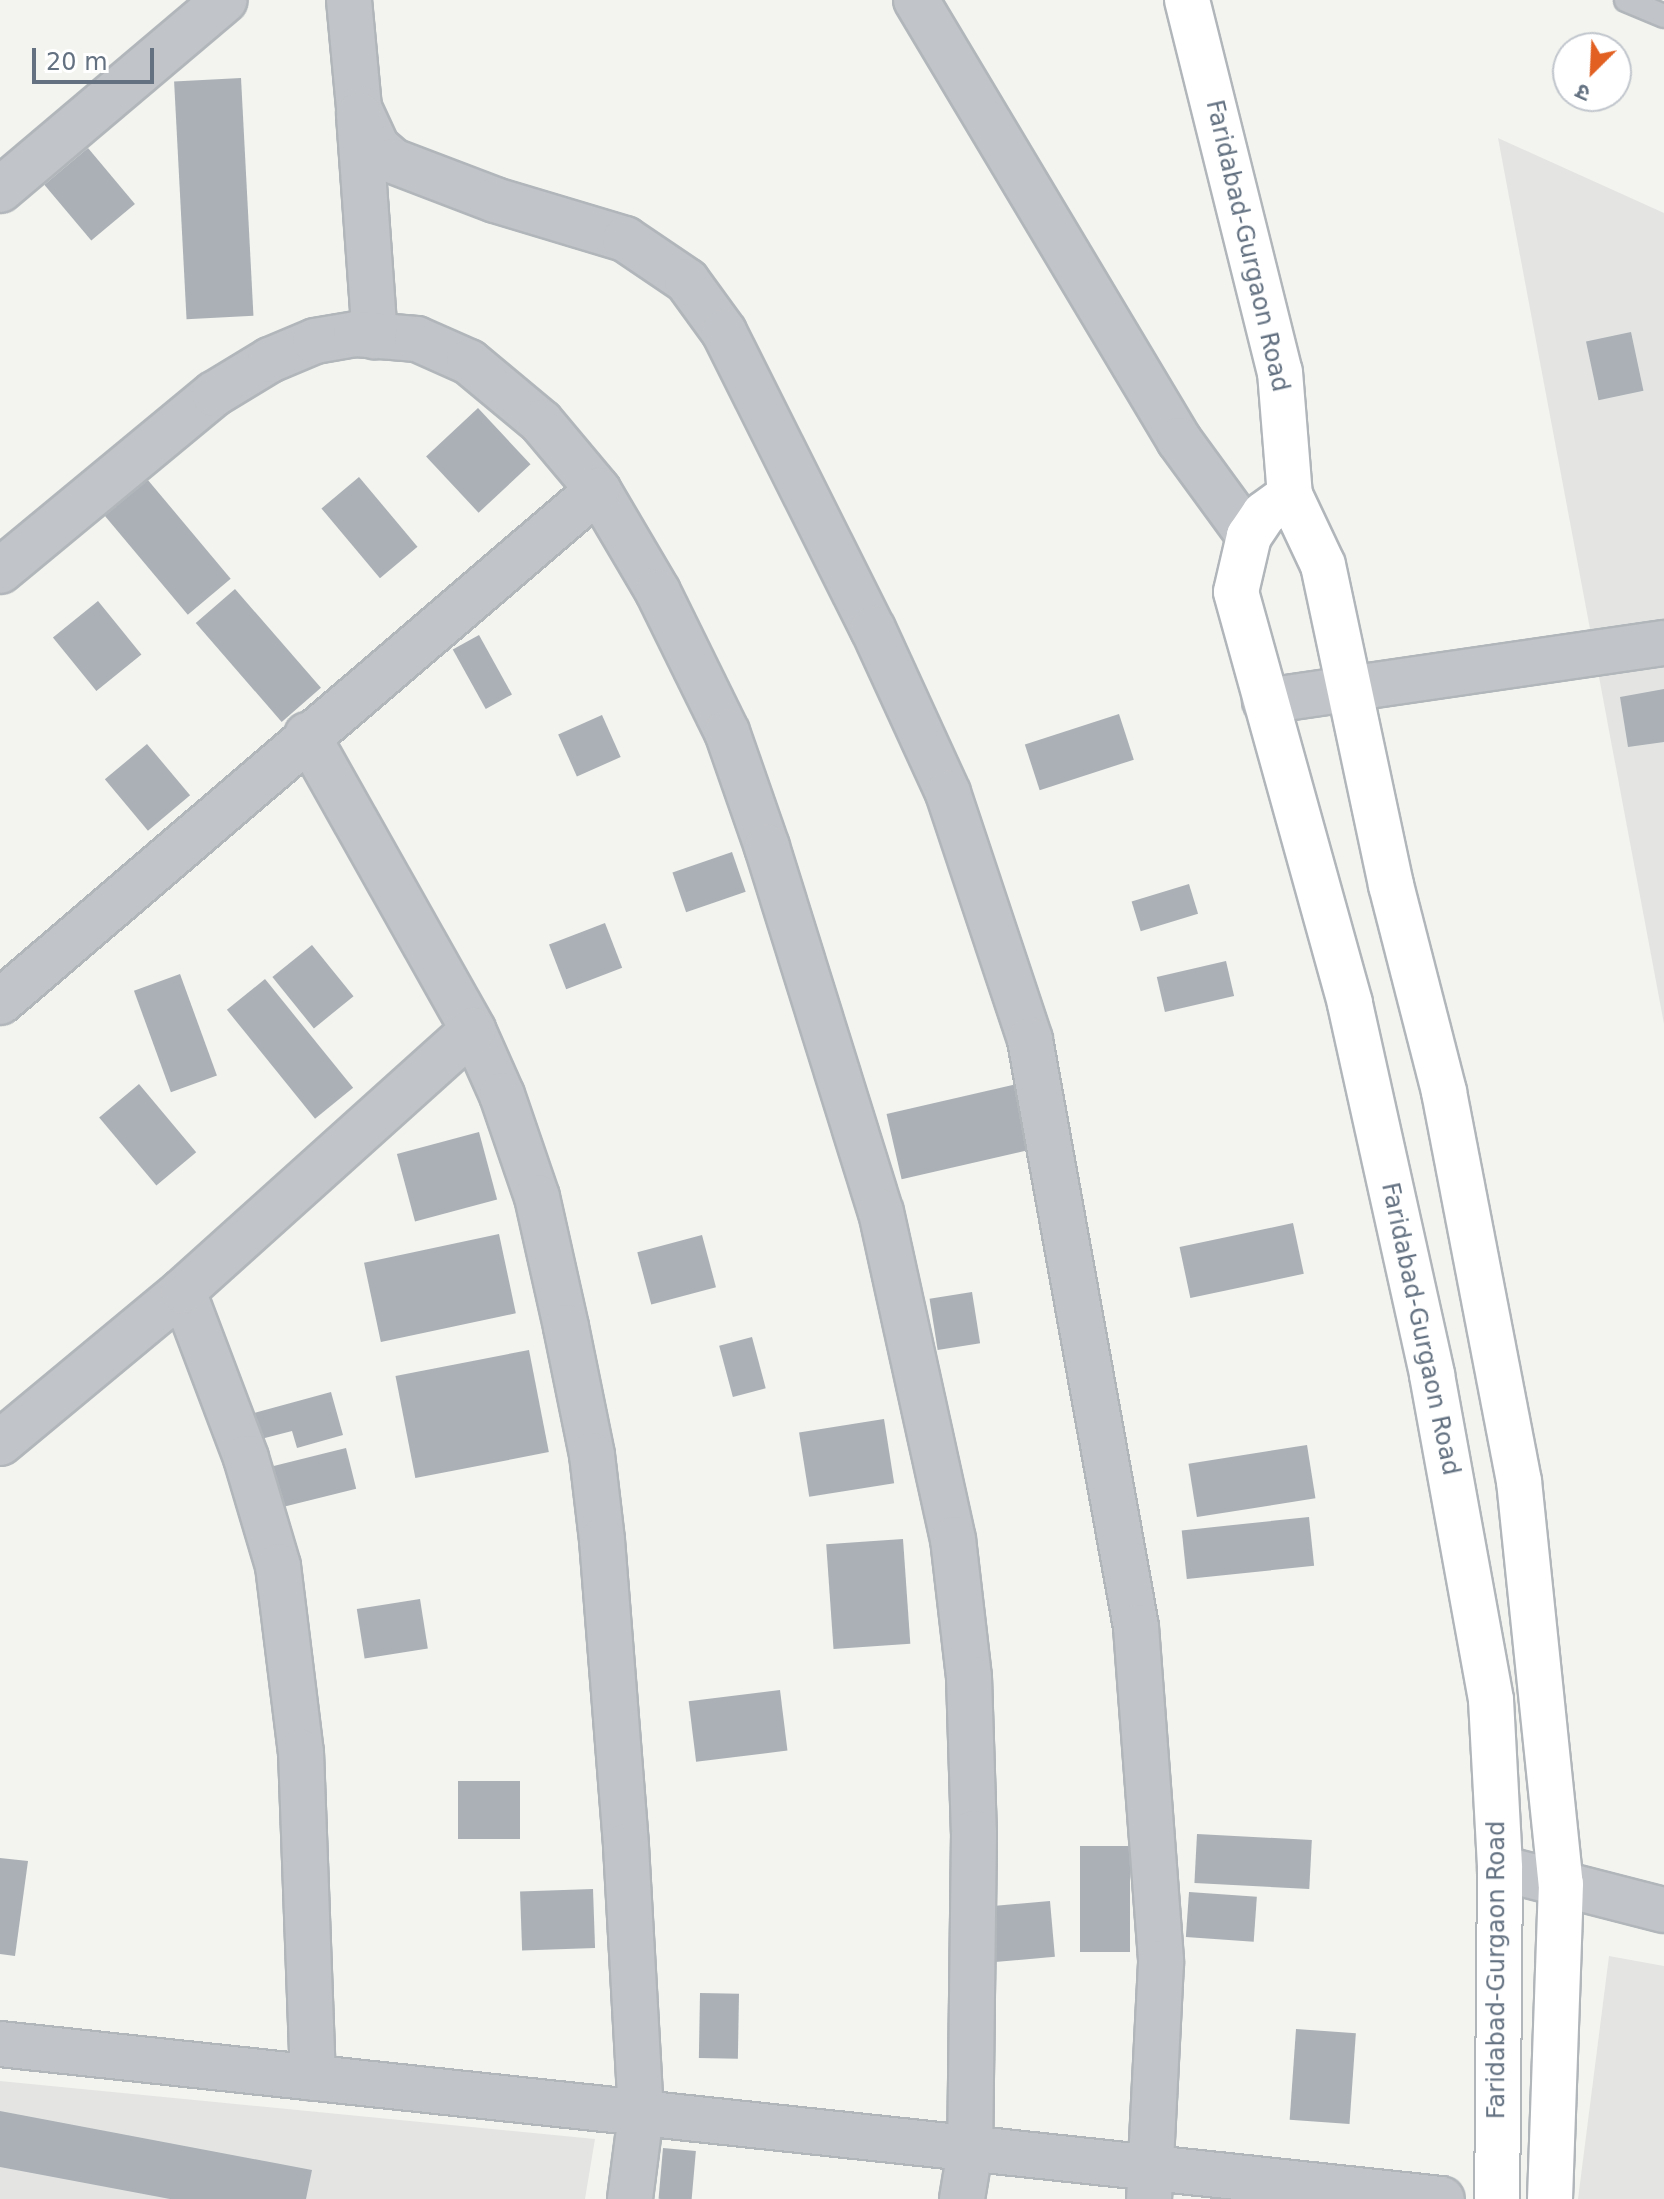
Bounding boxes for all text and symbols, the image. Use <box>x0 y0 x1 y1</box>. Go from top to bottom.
scale bar <box>36 32 158 82</box>
north arrow <box>1552 32 1632 112</box>
text: 20 m <box>46 48 108 76</box>
text: उ <box>1572 79 1594 107</box>
street label: Faridabad-Gurgaon Road <box>1199 97 1295 395</box>
street label: Faridabad-Gurgaon Road <box>1375 1180 1465 1478</box>
street label: Faridabad-Gurgaon Road <box>1483 1821 1511 2119</box>

